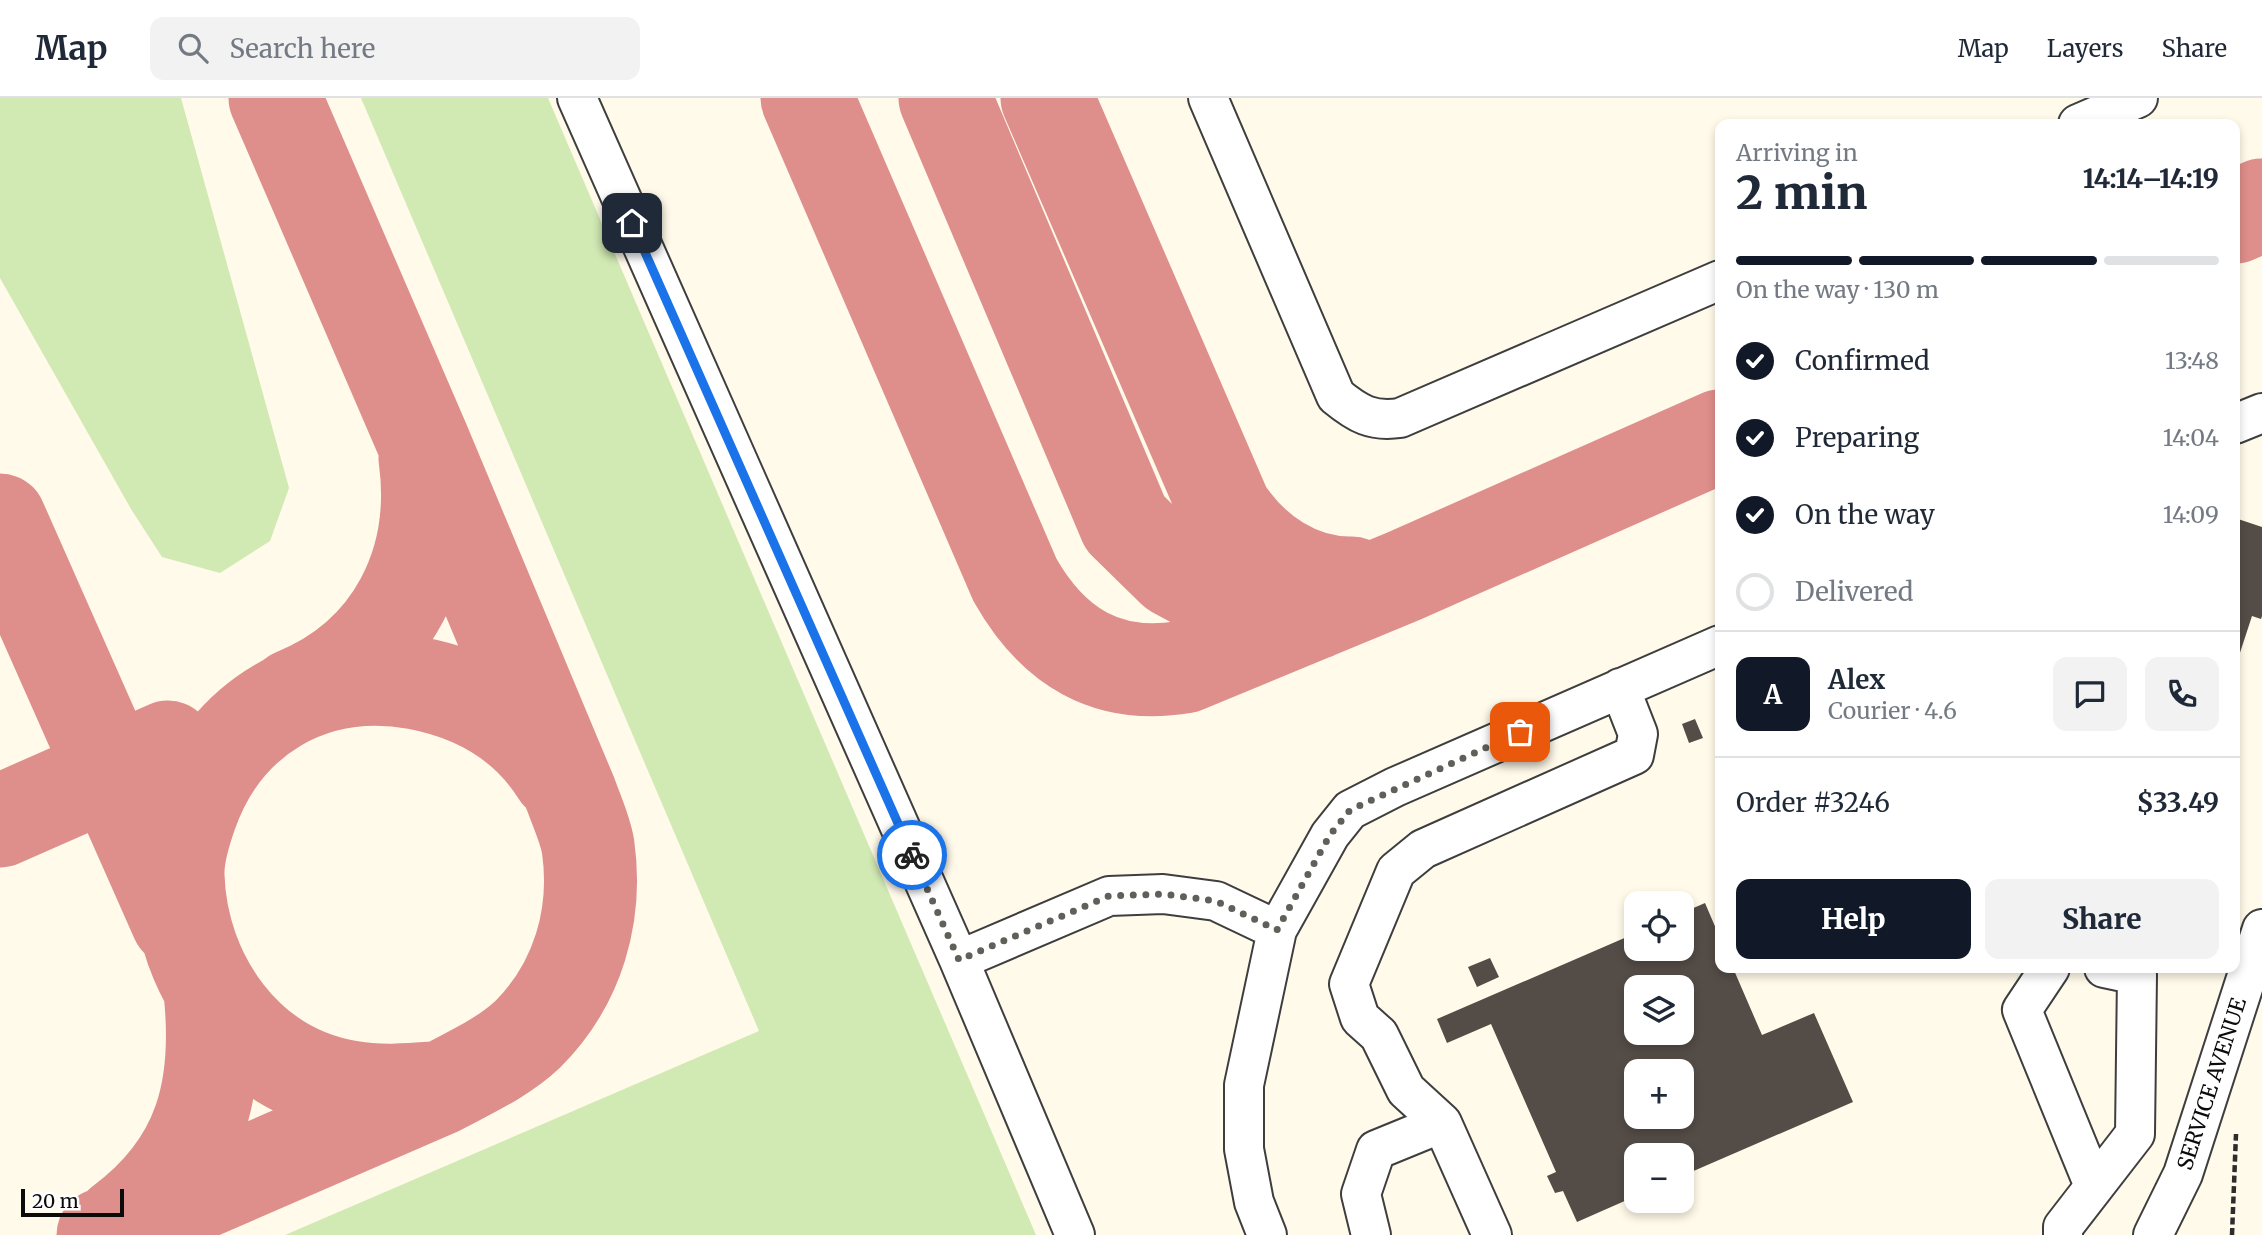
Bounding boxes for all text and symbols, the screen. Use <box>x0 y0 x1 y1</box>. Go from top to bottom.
search box <box>150 17 640 80</box>
text: Map <box>35 28 108 69</box>
icon: search <box>174 29 212 67</box>
text: Search here <box>230 32 375 65</box>
text: Map <box>1958 33 2009 64</box>
text: Layers <box>2047 33 2123 64</box>
text: Share <box>2161 33 2227 64</box>
text: Arriving in <box>1736 138 1858 167</box>
text: 14:14–14:19 <box>2083 162 2219 195</box>
text: 2 min <box>1736 164 1868 222</box>
pin <box>602 193 662 253</box>
icon: home <box>613 204 651 242</box>
text: On the way · 130 m <box>1736 275 1939 304</box>
icon: check <box>1736 342 1774 380</box>
text: Confirmed <box>1795 344 1930 377</box>
text: 13:48 <box>2165 346 2219 375</box>
icon: check <box>1736 419 1774 457</box>
text: Preparing <box>1795 421 1919 454</box>
text: 14:04 <box>2163 423 2219 452</box>
icon: check <box>1736 496 1774 534</box>
text: On the way <box>1795 498 1935 531</box>
text: 14:09 <box>2163 500 2219 529</box>
text: Delivered <box>1795 575 1914 608</box>
button: chat <box>2053 657 2127 731</box>
button: phone <box>2145 657 2219 731</box>
text: Alex <box>1828 663 1885 696</box>
text: A <box>1764 678 1782 711</box>
text: Courier · 4.6 <box>1828 696 1957 725</box>
pin <box>1490 702 1550 762</box>
icon: bag <box>1501 713 1539 751</box>
text: Order #3246 <box>1736 786 1890 819</box>
text: $33.49 <box>2137 786 2219 819</box>
courier <box>877 820 947 890</box>
icon: bike <box>893 836 931 874</box>
button: Help <box>1736 879 1971 959</box>
button: Share <box>1985 879 2219 959</box>
map controls <box>1624 891 1694 1213</box>
button: locate <box>1624 891 1694 961</box>
button: layers <box>1624 975 1694 1045</box>
street label: SERVICE AVENUE <box>2171 994 2252 1173</box>
button: + <box>1624 1059 1694 1129</box>
button: − <box>1624 1143 1694 1213</box>
scale bar <box>21 1186 124 1218</box>
text: 20 m <box>32 1189 79 1213</box>

